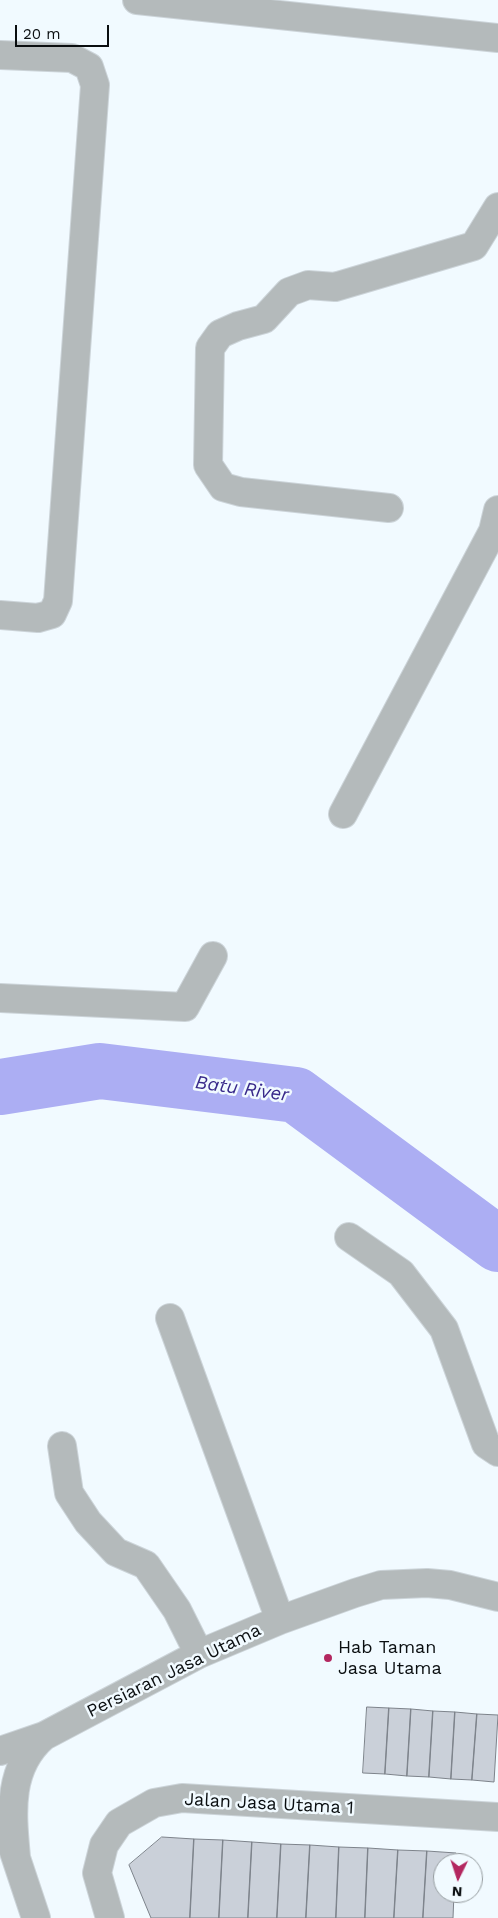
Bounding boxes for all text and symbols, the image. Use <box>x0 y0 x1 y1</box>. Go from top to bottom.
scale bar <box>18 15 111 47</box>
text: 20 m <box>23 25 61 43</box>
water label: Batu River <box>194 1071 290 1107</box>
street label: Persiaran Jasa Utama <box>83 1619 265 1723</box>
place label: Hab Taman Jasa Utama <box>338 1637 442 1680</box>
marker: Hab Taman Jasa Utama <box>322 1652 334 1664</box>
street label: Jalan Jasa Utama 1 <box>184 1789 354 1819</box>
north arrow <box>433 1853 483 1903</box>
text: N <box>451 1884 463 1900</box>

